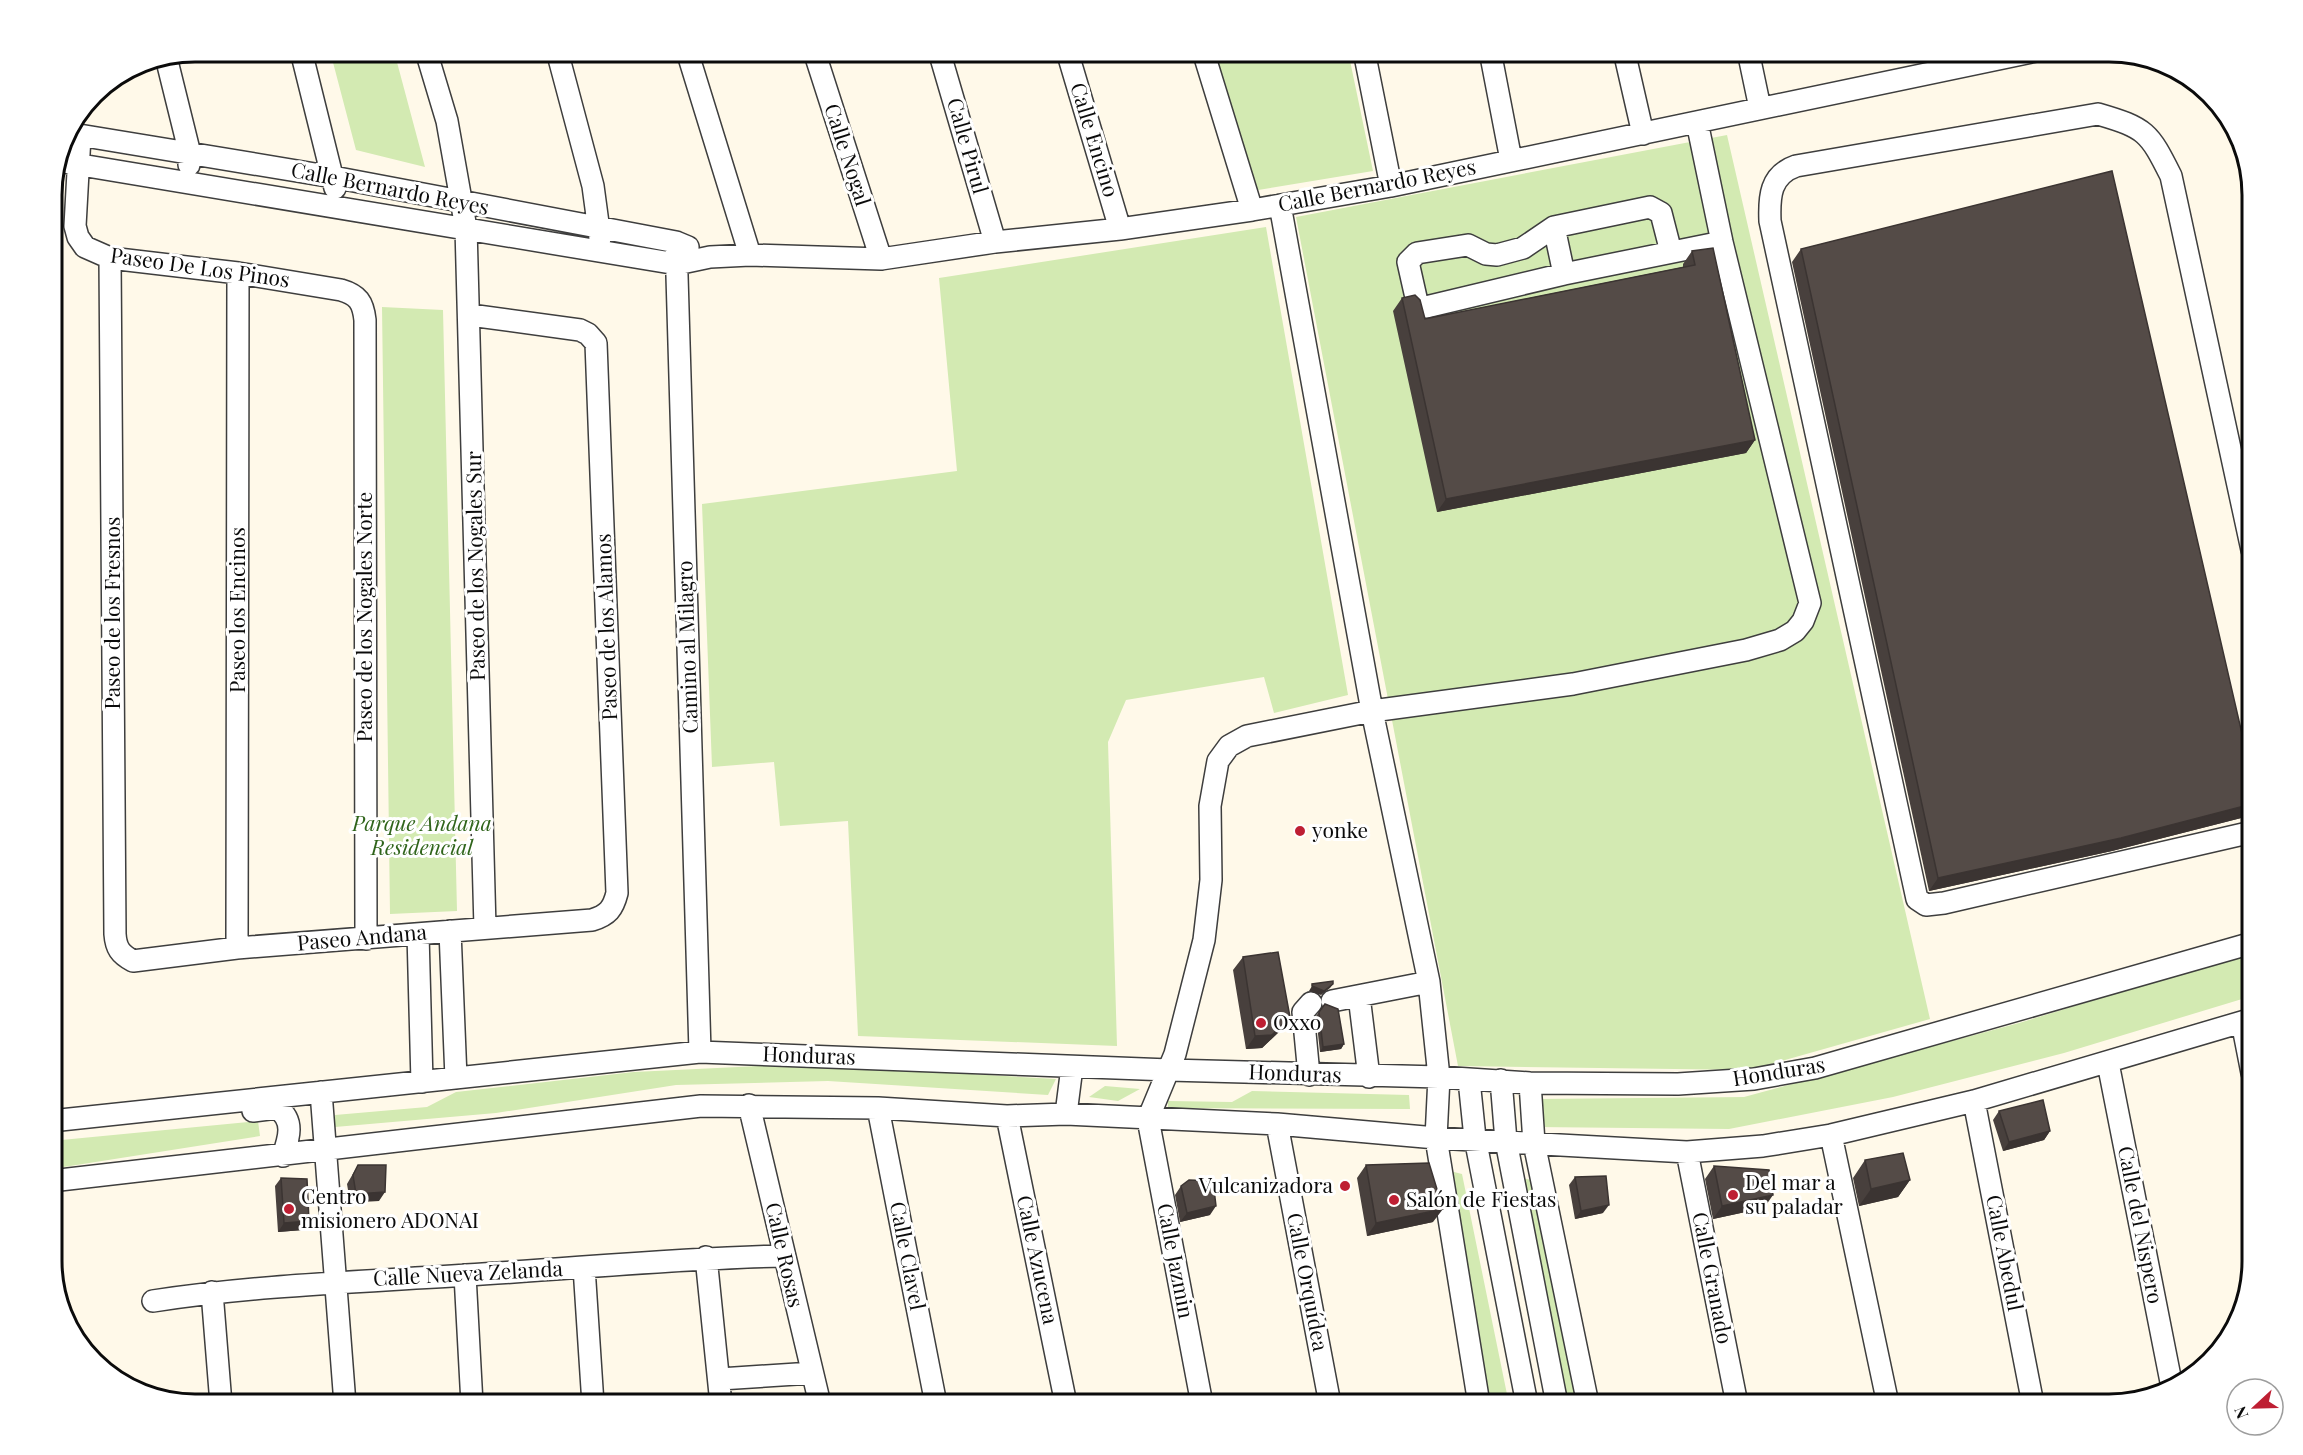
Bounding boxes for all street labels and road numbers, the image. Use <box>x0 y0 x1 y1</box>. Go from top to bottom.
street label: Calle Encino <box>1065 79 1127 200</box>
street label: Calle Pirul <box>942 94 996 197</box>
street label: Calle Nogal <box>819 100 879 209</box>
street label: Calle Bernardo Reyes <box>1275 151 1478 217</box>
street label: Calle Bernardo Reyes <box>289 154 492 220</box>
street label: Paseo De Los Pinos <box>109 240 292 292</box>
street label: Paseo de los Nogales Sur <box>458 450 490 681</box>
street label: Paseo de los Nogales Norte <box>349 492 377 742</box>
street label: Paseo de los Fresnos <box>97 516 125 710</box>
street label: Paseo los Encinos <box>222 527 250 693</box>
street label: Paseo de los Alamos <box>588 533 622 721</box>
street label: Camino al Milagro <box>669 560 703 734</box>
street label: Paseo Andana <box>296 916 428 956</box>
street label: Honduras <box>762 1038 856 1070</box>
street label: Honduras <box>1730 1049 1827 1091</box>
street label: Honduras <box>1248 1056 1342 1088</box>
street label: Calle del Nispero <box>2113 1143 2171 1306</box>
street label: Calle Abedul <box>1981 1192 2031 1313</box>
street label: Calle Azucena <box>1012 1193 1066 1327</box>
street label: Calle Rosas <box>760 1199 812 1310</box>
street label: Calle Clavel <box>885 1199 933 1312</box>
street label: Calle Jazmin <box>1152 1201 1202 1321</box>
street label: Calle Granado <box>1687 1209 1740 1346</box>
street label: Calle Orquídea <box>1282 1210 1336 1354</box>
street label: Calle Nueva Zelanda <box>372 1253 564 1291</box>

